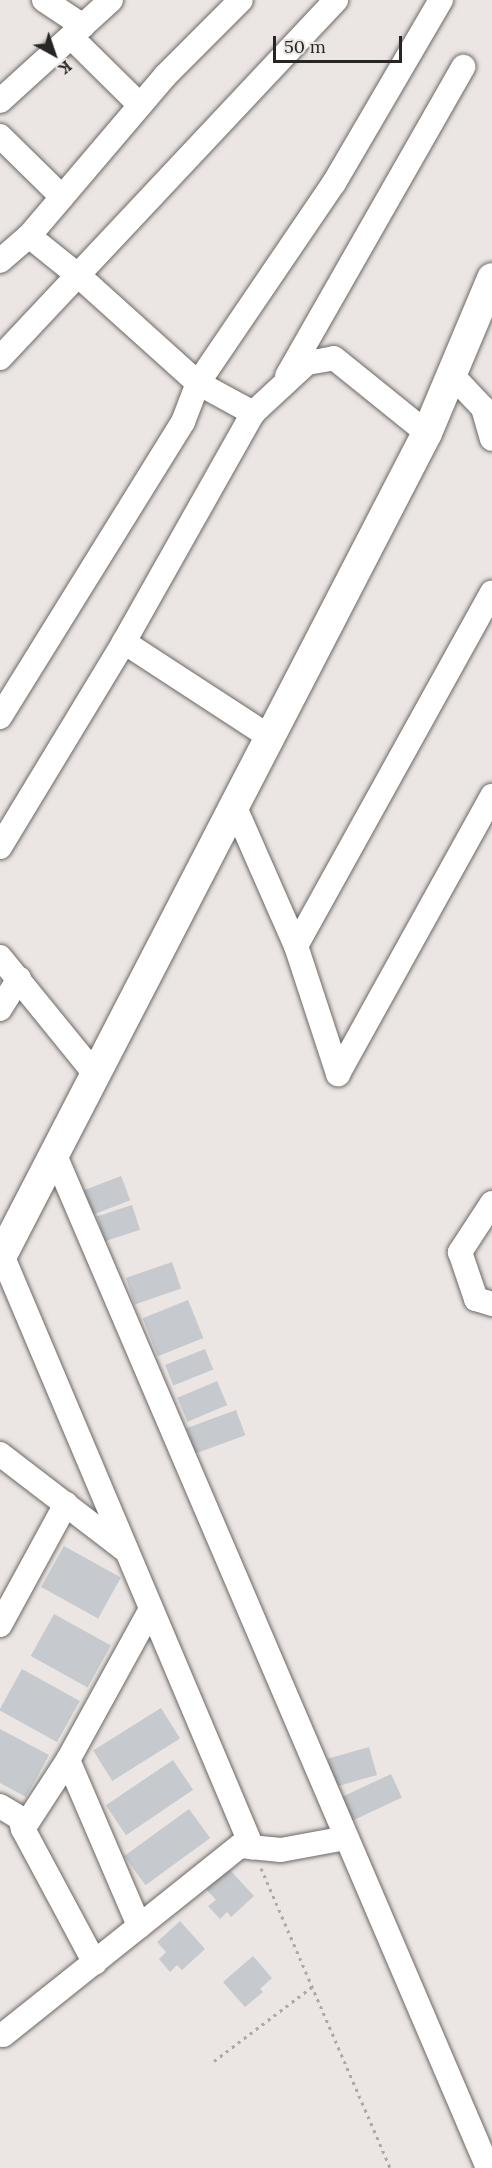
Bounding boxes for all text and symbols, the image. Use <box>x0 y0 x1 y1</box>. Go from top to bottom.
north arrow <box>24 24 84 84</box>
scale bar <box>276 24 405 62</box>
text: 50 m <box>284 35 326 58</box>
text: K <box>55 56 76 79</box>

